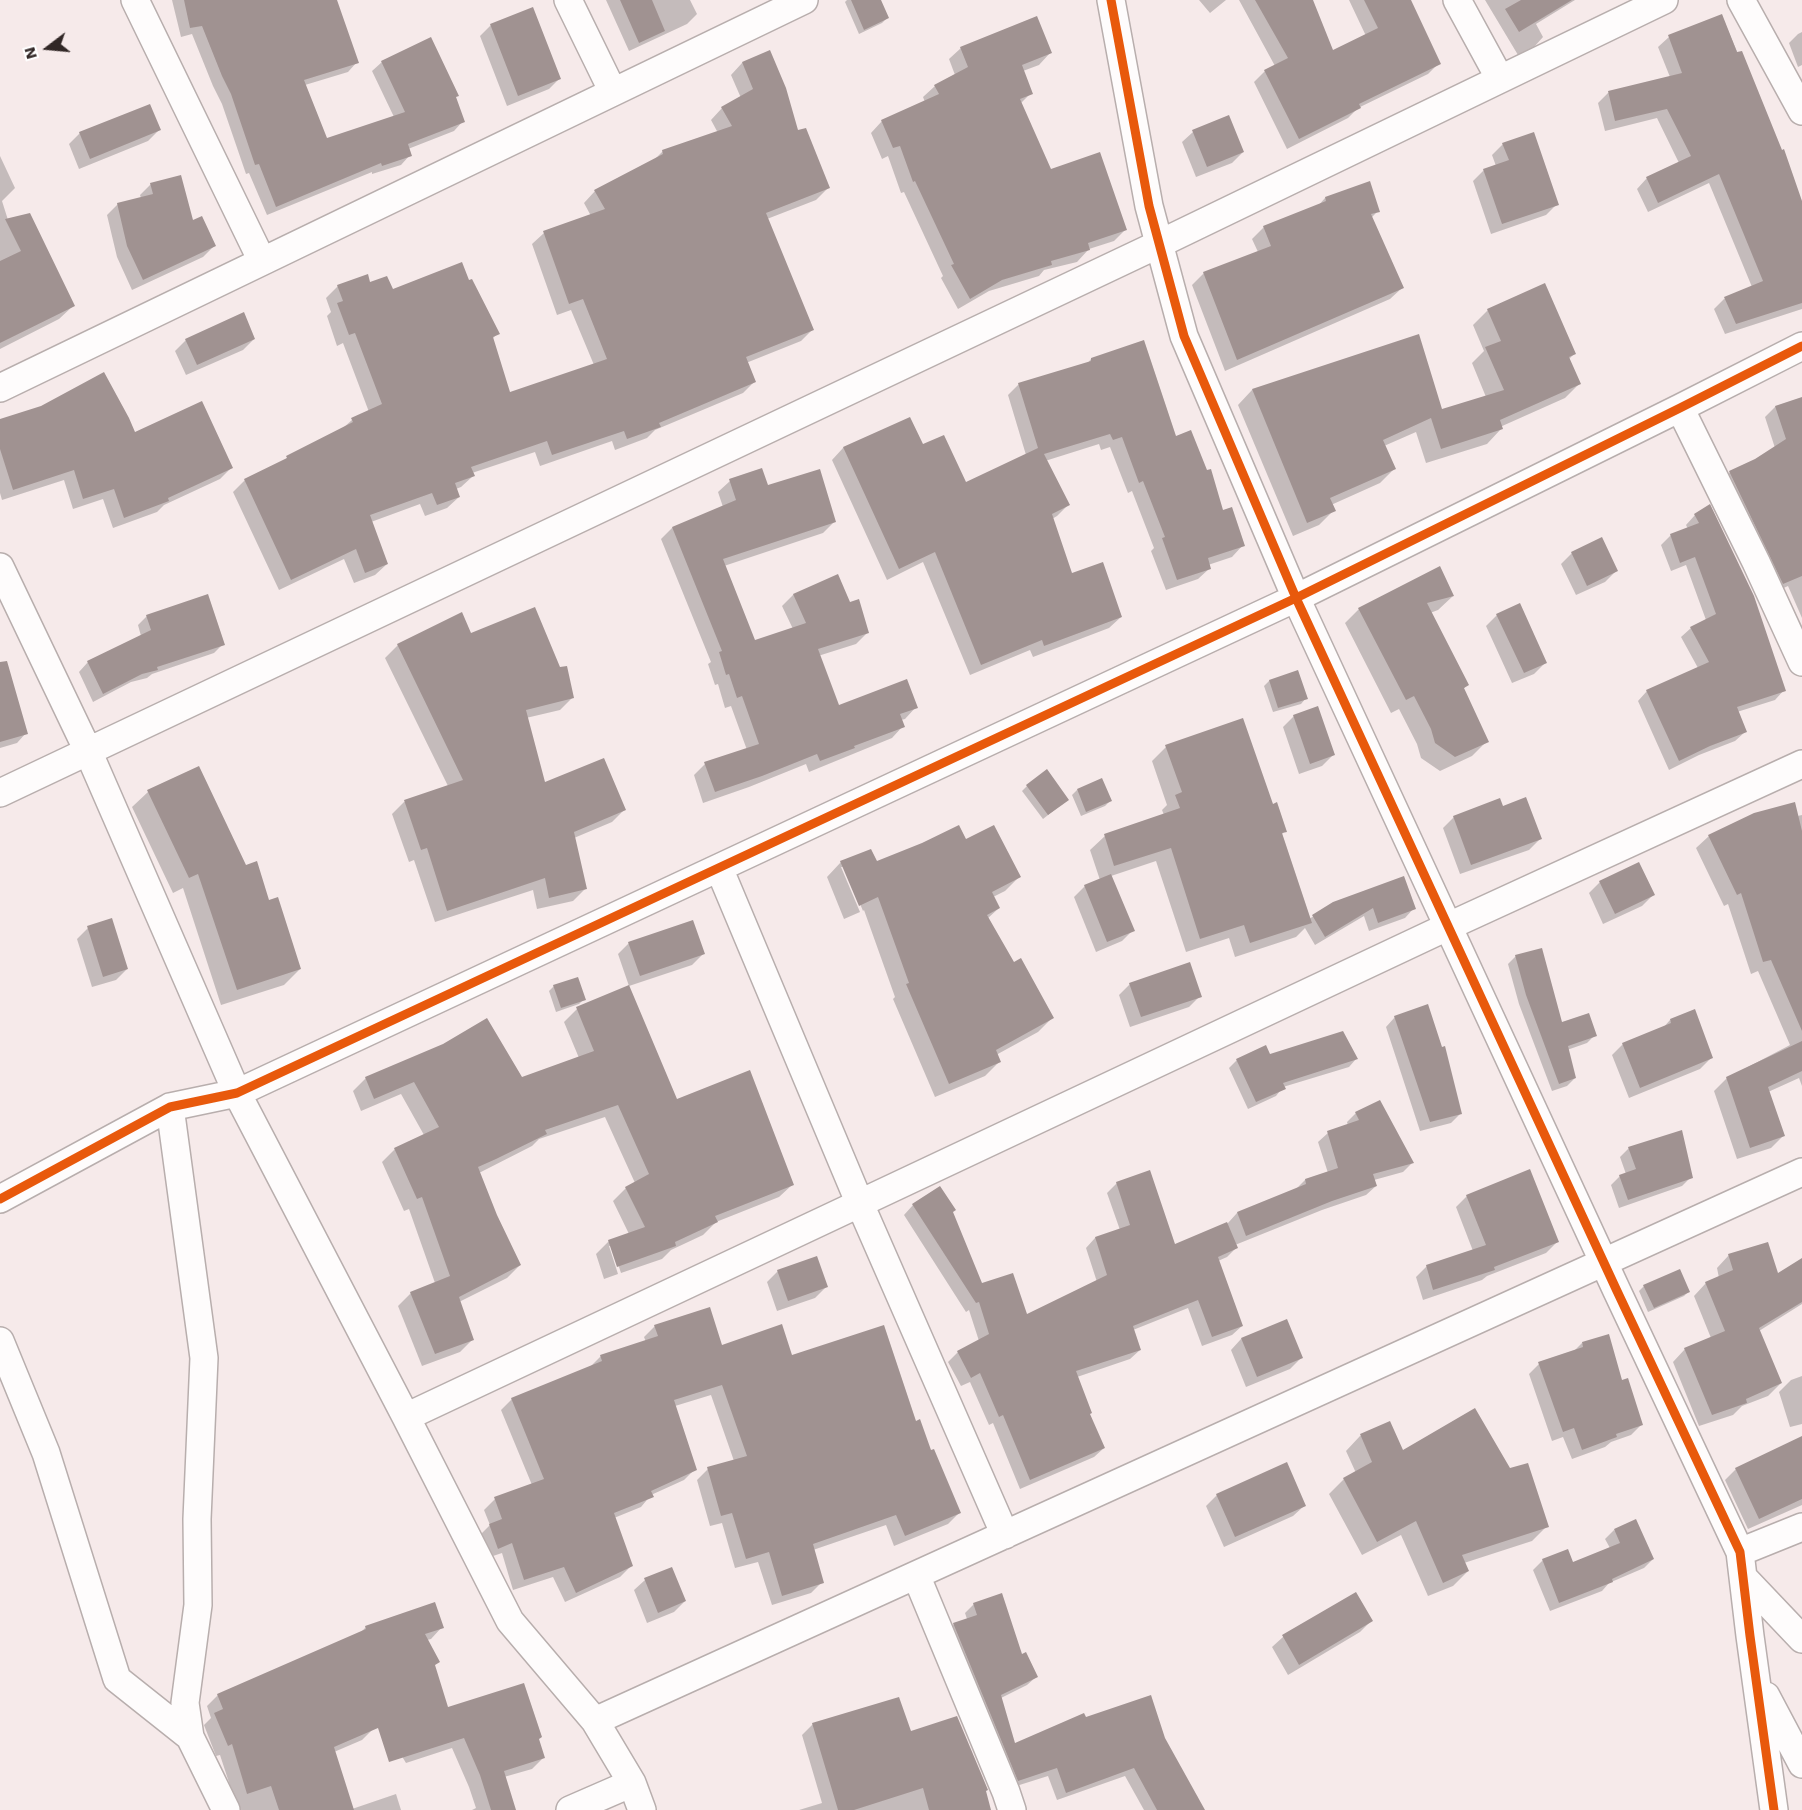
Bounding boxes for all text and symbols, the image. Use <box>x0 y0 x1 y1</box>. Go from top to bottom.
north arrow <box>18 18 78 78</box>
text: N <box>19 45 41 61</box>

